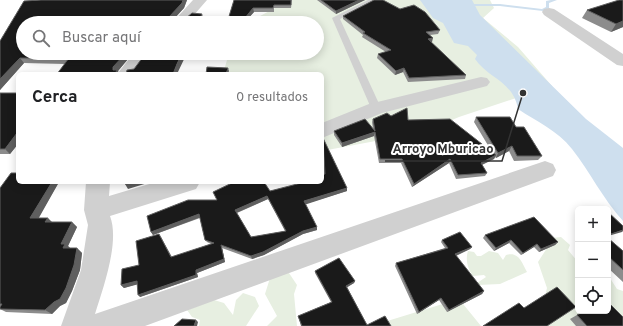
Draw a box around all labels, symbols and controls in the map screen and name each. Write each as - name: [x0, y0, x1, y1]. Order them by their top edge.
- search box: [16, 16, 324, 60]
- icon: search: [30, 27, 52, 49]
- text: Buscar aquí: [62, 29, 141, 48]
- text: Cerca: [32, 87, 78, 109]
- text: 0 resultados: [236, 90, 308, 106]
- callout: Arroyo Mburicao: [385, 136, 502, 161]
- text: Arroyo Mburicao: [392, 142, 494, 158]
- map controls: [575, 206, 611, 314]
- button: +: [575, 206, 611, 242]
- button: −: [575, 242, 611, 278]
- button: locate: [575, 278, 611, 314]

